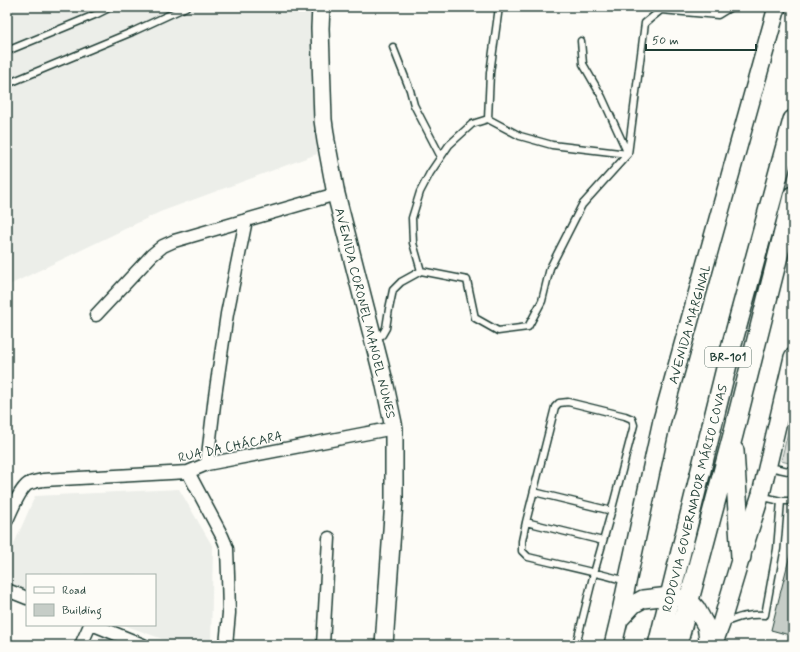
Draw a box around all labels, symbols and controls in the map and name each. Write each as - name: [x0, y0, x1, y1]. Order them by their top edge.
- scale bar: [646, 26, 756, 52]
- text: 50 m: [652, 33, 679, 49]
- street label: AVENIDA CORONEL MANOEL NUNES: [330, 206, 399, 421]
- street label: AVENIDA MARGINAL: [665, 263, 716, 386]
- road number: BR-101: [705, 347, 751, 367]
- street label: RODOVIA GOVERNADOR MÁRIO COVAS: [658, 382, 732, 614]
- street label: RUA DA CHÁCARA: [176, 427, 284, 467]
- legend: [26, 574, 156, 626]
- text: Road: [62, 583, 86, 599]
- text: Building: [62, 603, 102, 620]

